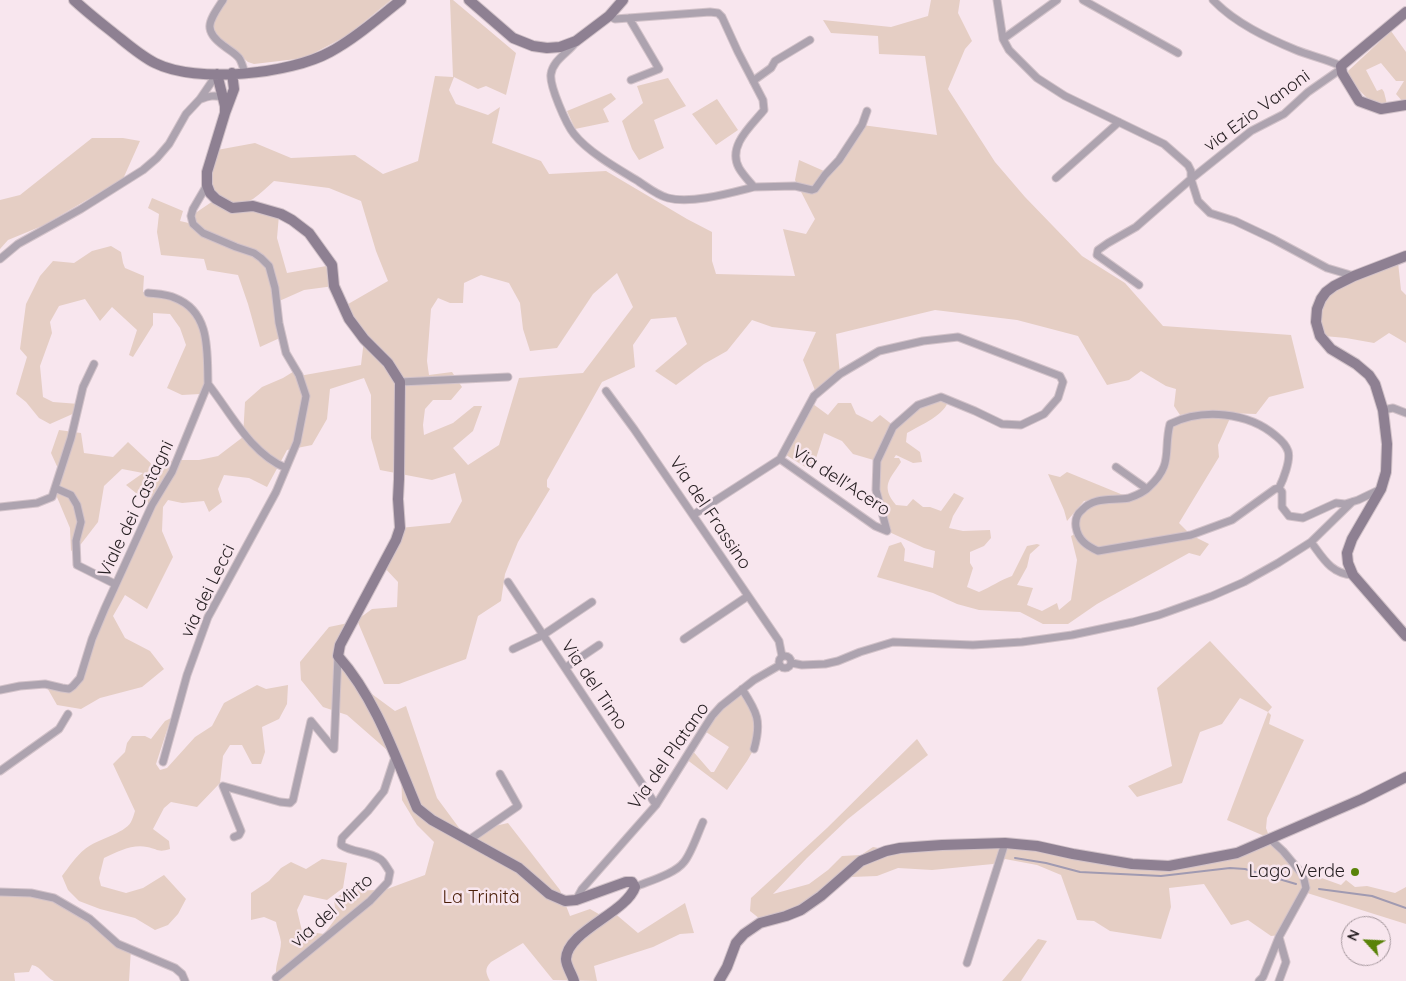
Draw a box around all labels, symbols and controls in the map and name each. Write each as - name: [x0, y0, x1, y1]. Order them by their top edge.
- street label: via Ezio Vanoni: [1200, 65, 1314, 157]
- street label: Viale dei Castagni: [94, 437, 178, 581]
- street label: Via dell'Acero: [788, 441, 894, 521]
- street label: Via del Frassino: [664, 452, 756, 574]
- street label: via dei Lecci: [176, 541, 240, 641]
- street label: Via del Timo: [556, 636, 632, 734]
- street label: Via del Platano: [624, 698, 714, 814]
- place label: Lago Verde: [1249, 861, 1345, 883]
- marker: Lago Verde: [1349, 866, 1361, 878]
- street label: via del Mirto: [286, 869, 378, 953]
- park label: La Trinità: [442, 887, 520, 909]
- north arrow: [1341, 916, 1391, 966]
- text: N: [1343, 927, 1364, 944]

